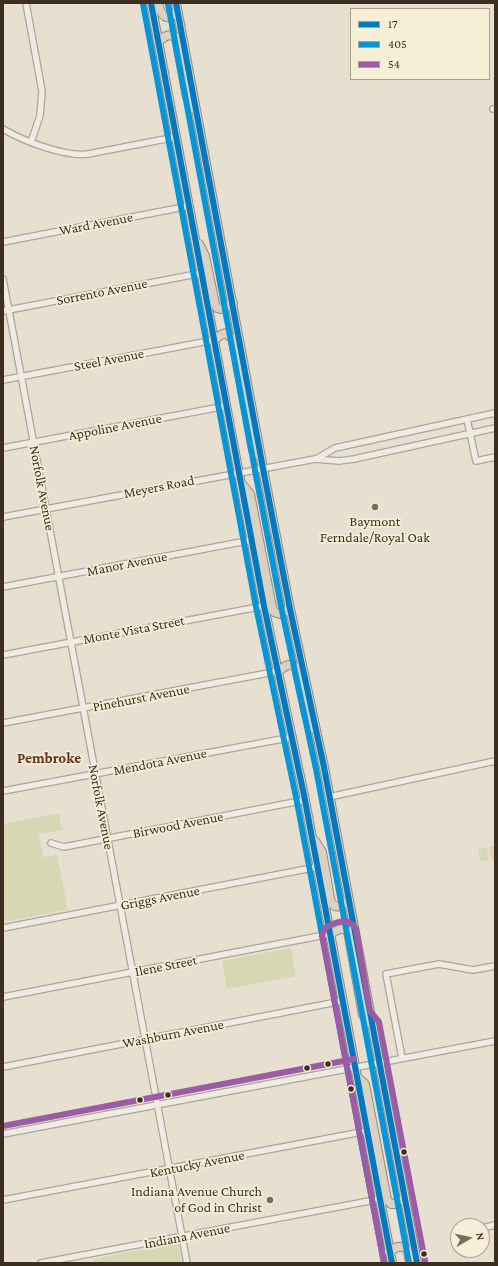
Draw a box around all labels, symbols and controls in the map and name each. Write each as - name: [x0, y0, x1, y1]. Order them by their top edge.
- legend: [350, 8, 490, 80]
- text: 17: [388, 17, 398, 31]
- text: 405: [388, 37, 407, 51]
- text: 54: [388, 57, 400, 71]
- street label: Ward Avenue: [58, 209, 134, 239]
- street label: Sorrento Avenue: [55, 275, 149, 309]
- street label: Steel Avenue: [73, 345, 145, 375]
- street label: Appoline Avenue: [67, 410, 163, 444]
- street label: Norfolk Avenue: [26, 444, 58, 532]
- street label: Meyers Road: [122, 472, 196, 502]
- marker: Baymont Ferndale/Royal Oak: [370, 502, 380, 512]
- place label: Baymont Ferndale/Royal Oak: [320, 514, 430, 546]
- street label: Manor Avenue: [85, 548, 169, 580]
- street label: Monte Vista Street: [82, 612, 186, 648]
- street label: Pinehurst Avenue: [91, 680, 191, 716]
- street label: Mendota Avenue: [112, 745, 208, 779]
- district label: Pembroke: [17, 749, 81, 767]
- street label: Norfolk Avenue: [85, 763, 117, 851]
- street label: Birwood Avenue: [131, 808, 225, 842]
- street label: Griggs Avenue: [119, 882, 201, 914]
- street label: Ilene Street: [133, 952, 199, 980]
- street label: Washburn Avenue: [121, 1016, 225, 1052]
- unlabelled marker: [323, 1059, 333, 1069]
- unlabelled marker: [302, 1063, 312, 1073]
- unlabelled marker: [346, 1084, 356, 1094]
- unlabelled marker: [163, 1090, 173, 1100]
- unlabelled marker: [135, 1095, 145, 1105]
- street label: Kentucky Avenue: [148, 1147, 246, 1181]
- unlabelled marker: [399, 1147, 409, 1157]
- place label: Indiana Avenue Church of God in Christ: [131, 1184, 262, 1216]
- marker: Indiana Avenue Church of God in Christ: [265, 1195, 275, 1205]
- north arrow: [450, 1218, 490, 1258]
- street label: Indiana Avenue: [143, 1219, 231, 1253]
- text: N: [474, 1232, 487, 1241]
- unlabelled marker: [419, 1249, 429, 1259]

